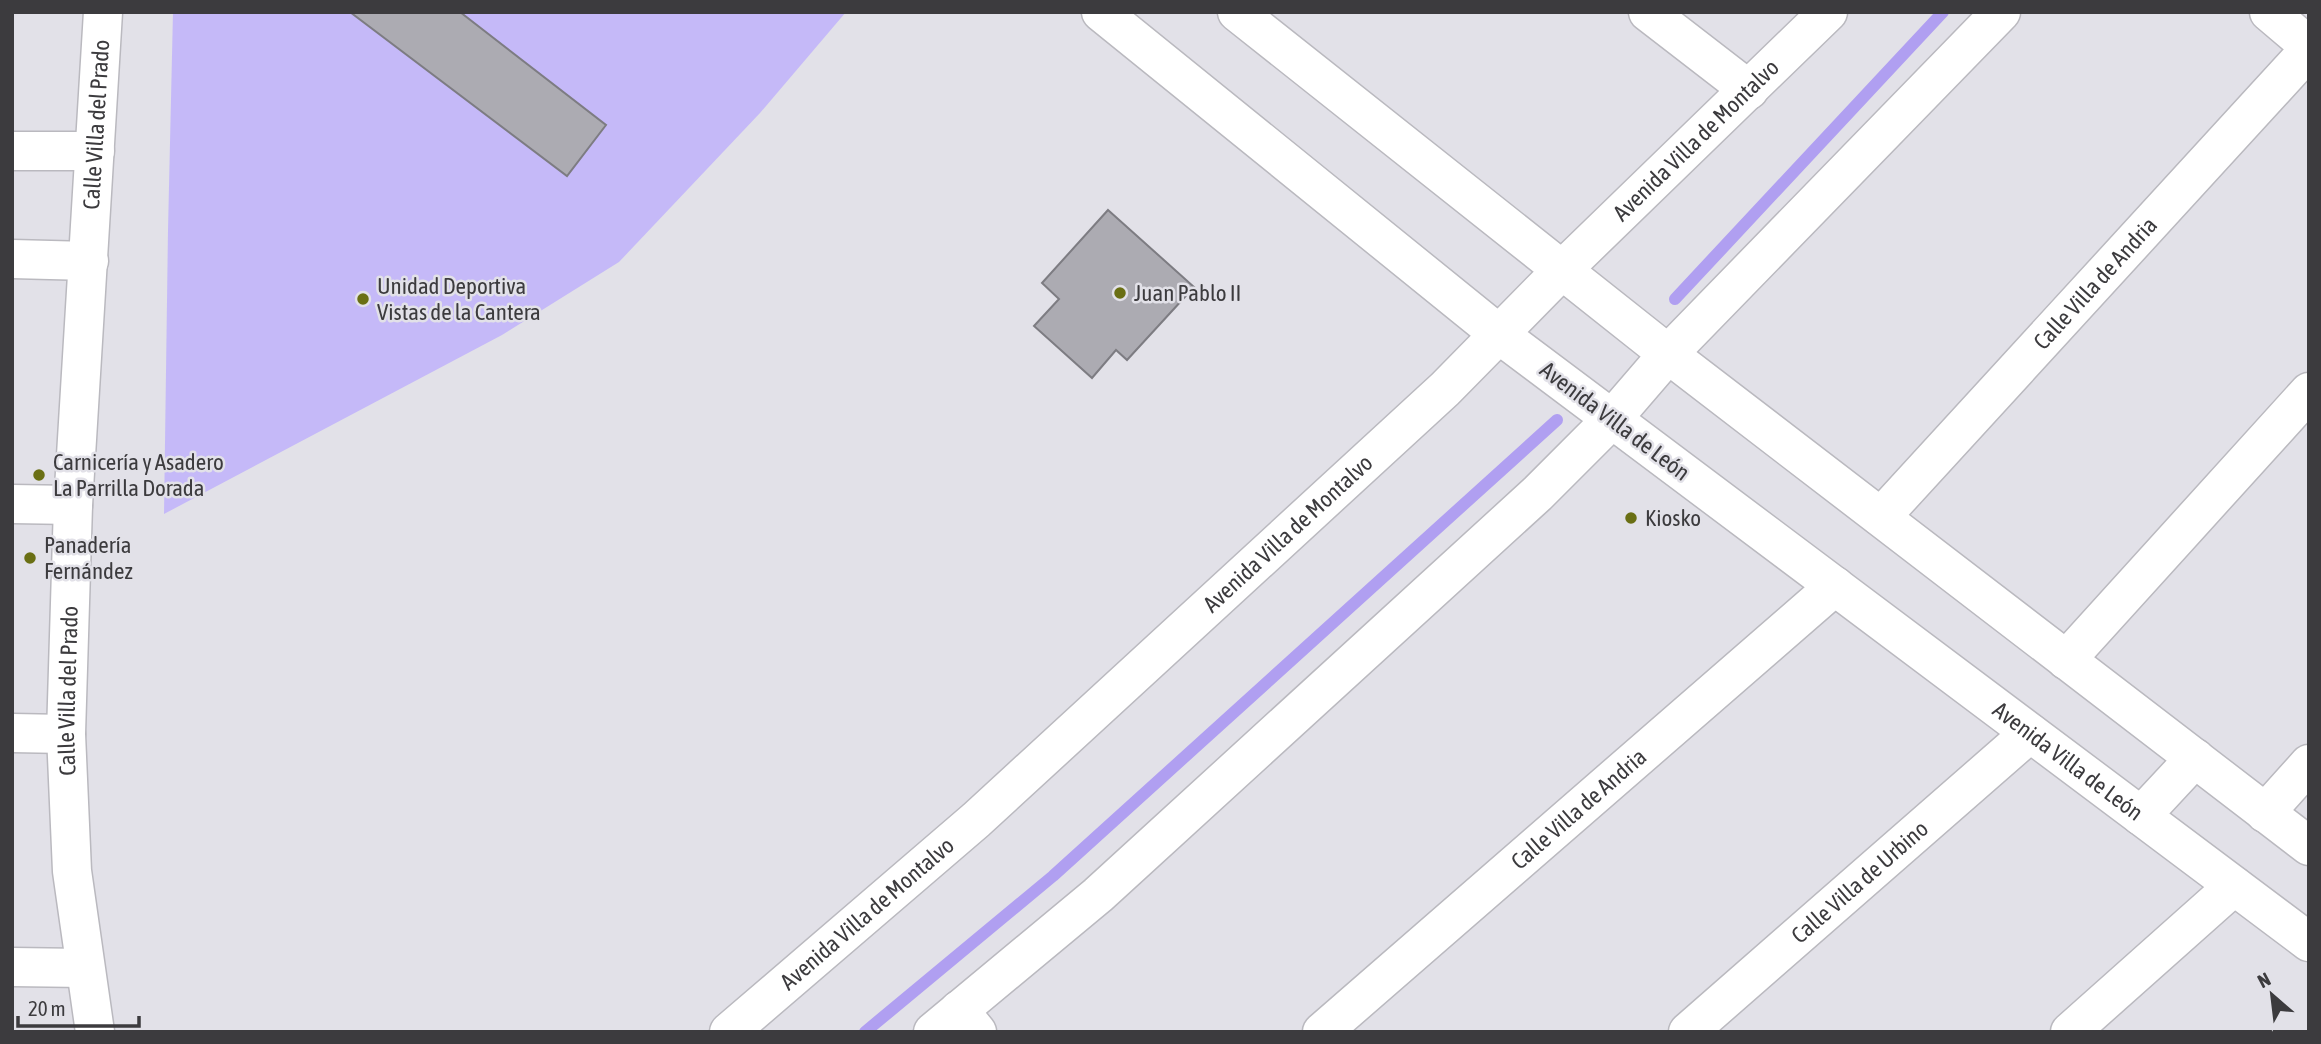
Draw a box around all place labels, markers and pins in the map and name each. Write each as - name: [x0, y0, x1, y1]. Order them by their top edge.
- place label: Unidad Deportiva Vistas de la Cantera: [377, 273, 541, 325]
- place label: Juan Pablo II: [1134, 280, 1241, 306]
- marker: Juan Pablo II: [1112, 285, 1128, 301]
- marker: Unidad Deportiva Vistas de la Cantera: [355, 291, 371, 307]
- place label: Carnicería y Asadero La Parrilla Dorada: [53, 449, 224, 501]
- marker: Carnicería y Asadero La Parrilla Dorada: [31, 467, 47, 483]
- place label: Kiosko: [1645, 505, 1701, 531]
- marker: Kiosko: [1623, 510, 1639, 526]
- place label: Panadería Fernández: [44, 532, 133, 584]
- marker: Panadería Fernández: [22, 550, 38, 566]

